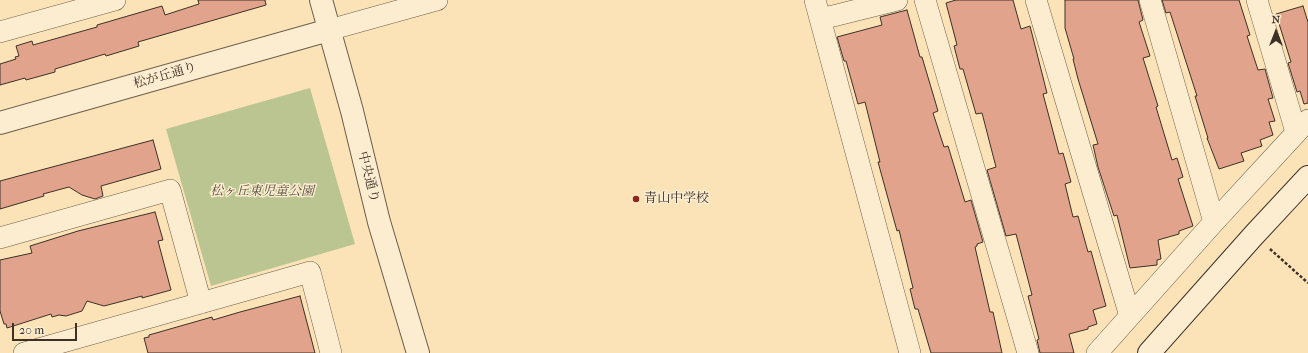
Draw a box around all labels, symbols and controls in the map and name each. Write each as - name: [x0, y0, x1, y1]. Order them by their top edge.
- north arrow: [1256, 12, 1296, 52]
- text: N: [1272, 13, 1280, 26]
- street label: 松が丘通り: [132, 60, 198, 92]
- street label: 中央通り: [354, 150, 382, 204]
- park label: 松ヶ丘東児童公園: [210, 184, 314, 200]
- place label: 青山中学校: [644, 191, 709, 207]
- marker: 青山中学校: [631, 194, 641, 204]
- scale bar: [14, 315, 79, 341]
- text: 20 m: [19, 323, 44, 337]

